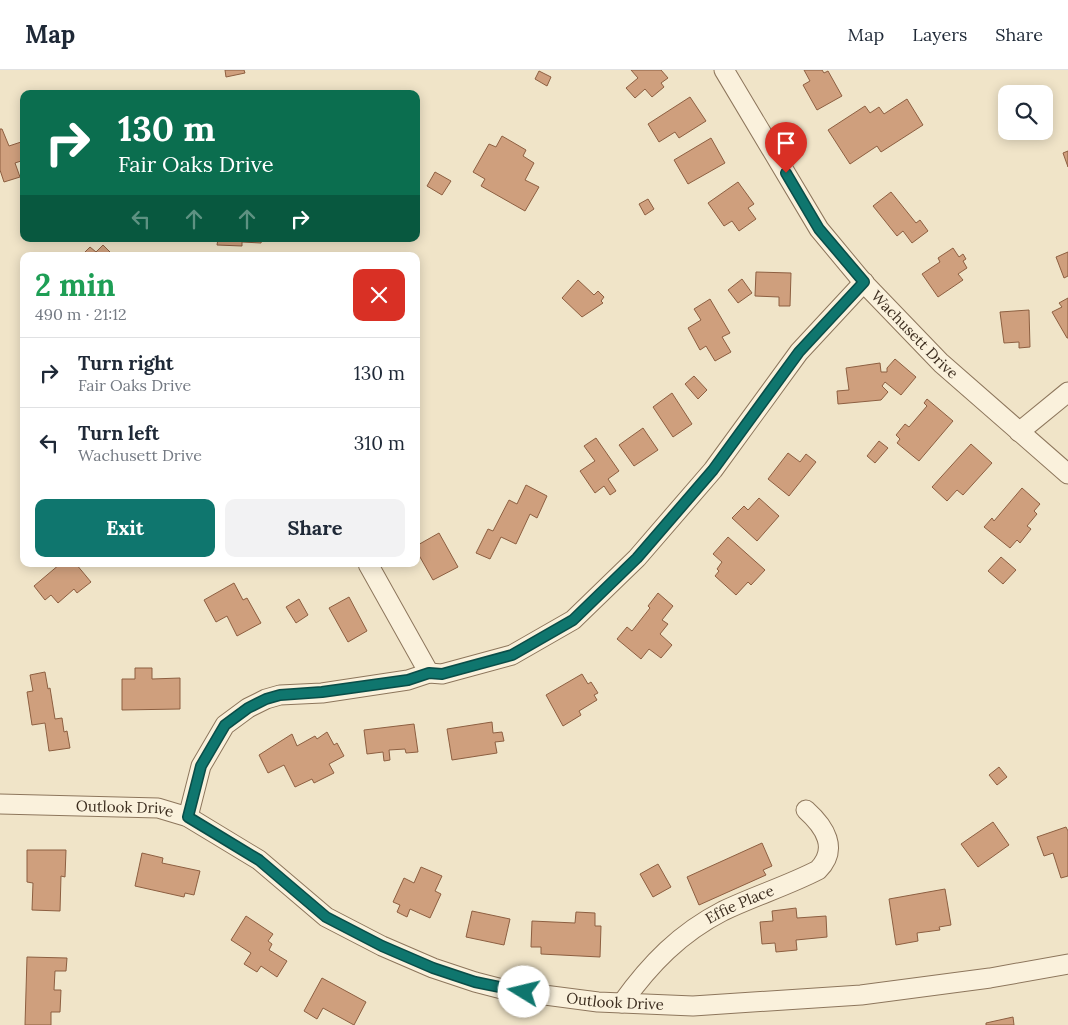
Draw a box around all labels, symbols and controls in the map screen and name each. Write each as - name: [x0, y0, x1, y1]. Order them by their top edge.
- text: Map: [25, 19, 75, 50]
- text: Map: [848, 23, 884, 46]
- text: Layers: [912, 23, 967, 46]
- text: Share: [995, 23, 1043, 46]
- map controls: [998, 85, 1053, 140]
- button: search: [998, 85, 1053, 140]
- text: 130 m: [118, 106, 215, 151]
- icon: right: [35, 110, 100, 175]
- pin: [765, 122, 807, 173]
- icon: arrive: [772, 129, 800, 157]
- text: Fair Oaks Drive: [118, 150, 274, 178]
- icon: left: [127, 205, 155, 233]
- icon: ahead: [180, 205, 208, 233]
- icon: ahead: [233, 205, 261, 233]
- icon: right: [286, 205, 314, 233]
- text: 2 min: [35, 266, 115, 304]
- button: close: [353, 269, 405, 321]
- street label: Wachusett Drive: [867, 286, 962, 383]
- text: 490 m · 21:12: [35, 304, 127, 324]
- text: Turn right: [78, 351, 174, 375]
- icon: right: [35, 359, 63, 387]
- text: 130 m: [354, 361, 405, 385]
- text: Fair Oaks Drive: [78, 375, 191, 395]
- text: Turn left: [78, 421, 159, 445]
- icon: left: [35, 429, 63, 457]
- text: 310 m: [354, 431, 405, 455]
- text: Wachusett Drive: [78, 445, 202, 465]
- button: Exit: [35, 499, 215, 557]
- button: Share: [225, 499, 405, 557]
- street label: Outlook Drive: [76, 796, 176, 821]
- street label: Effie Place: [702, 881, 777, 928]
- position arrow: [497, 965, 549, 1017]
- street label: Outlook Drive: [565, 988, 664, 1014]

